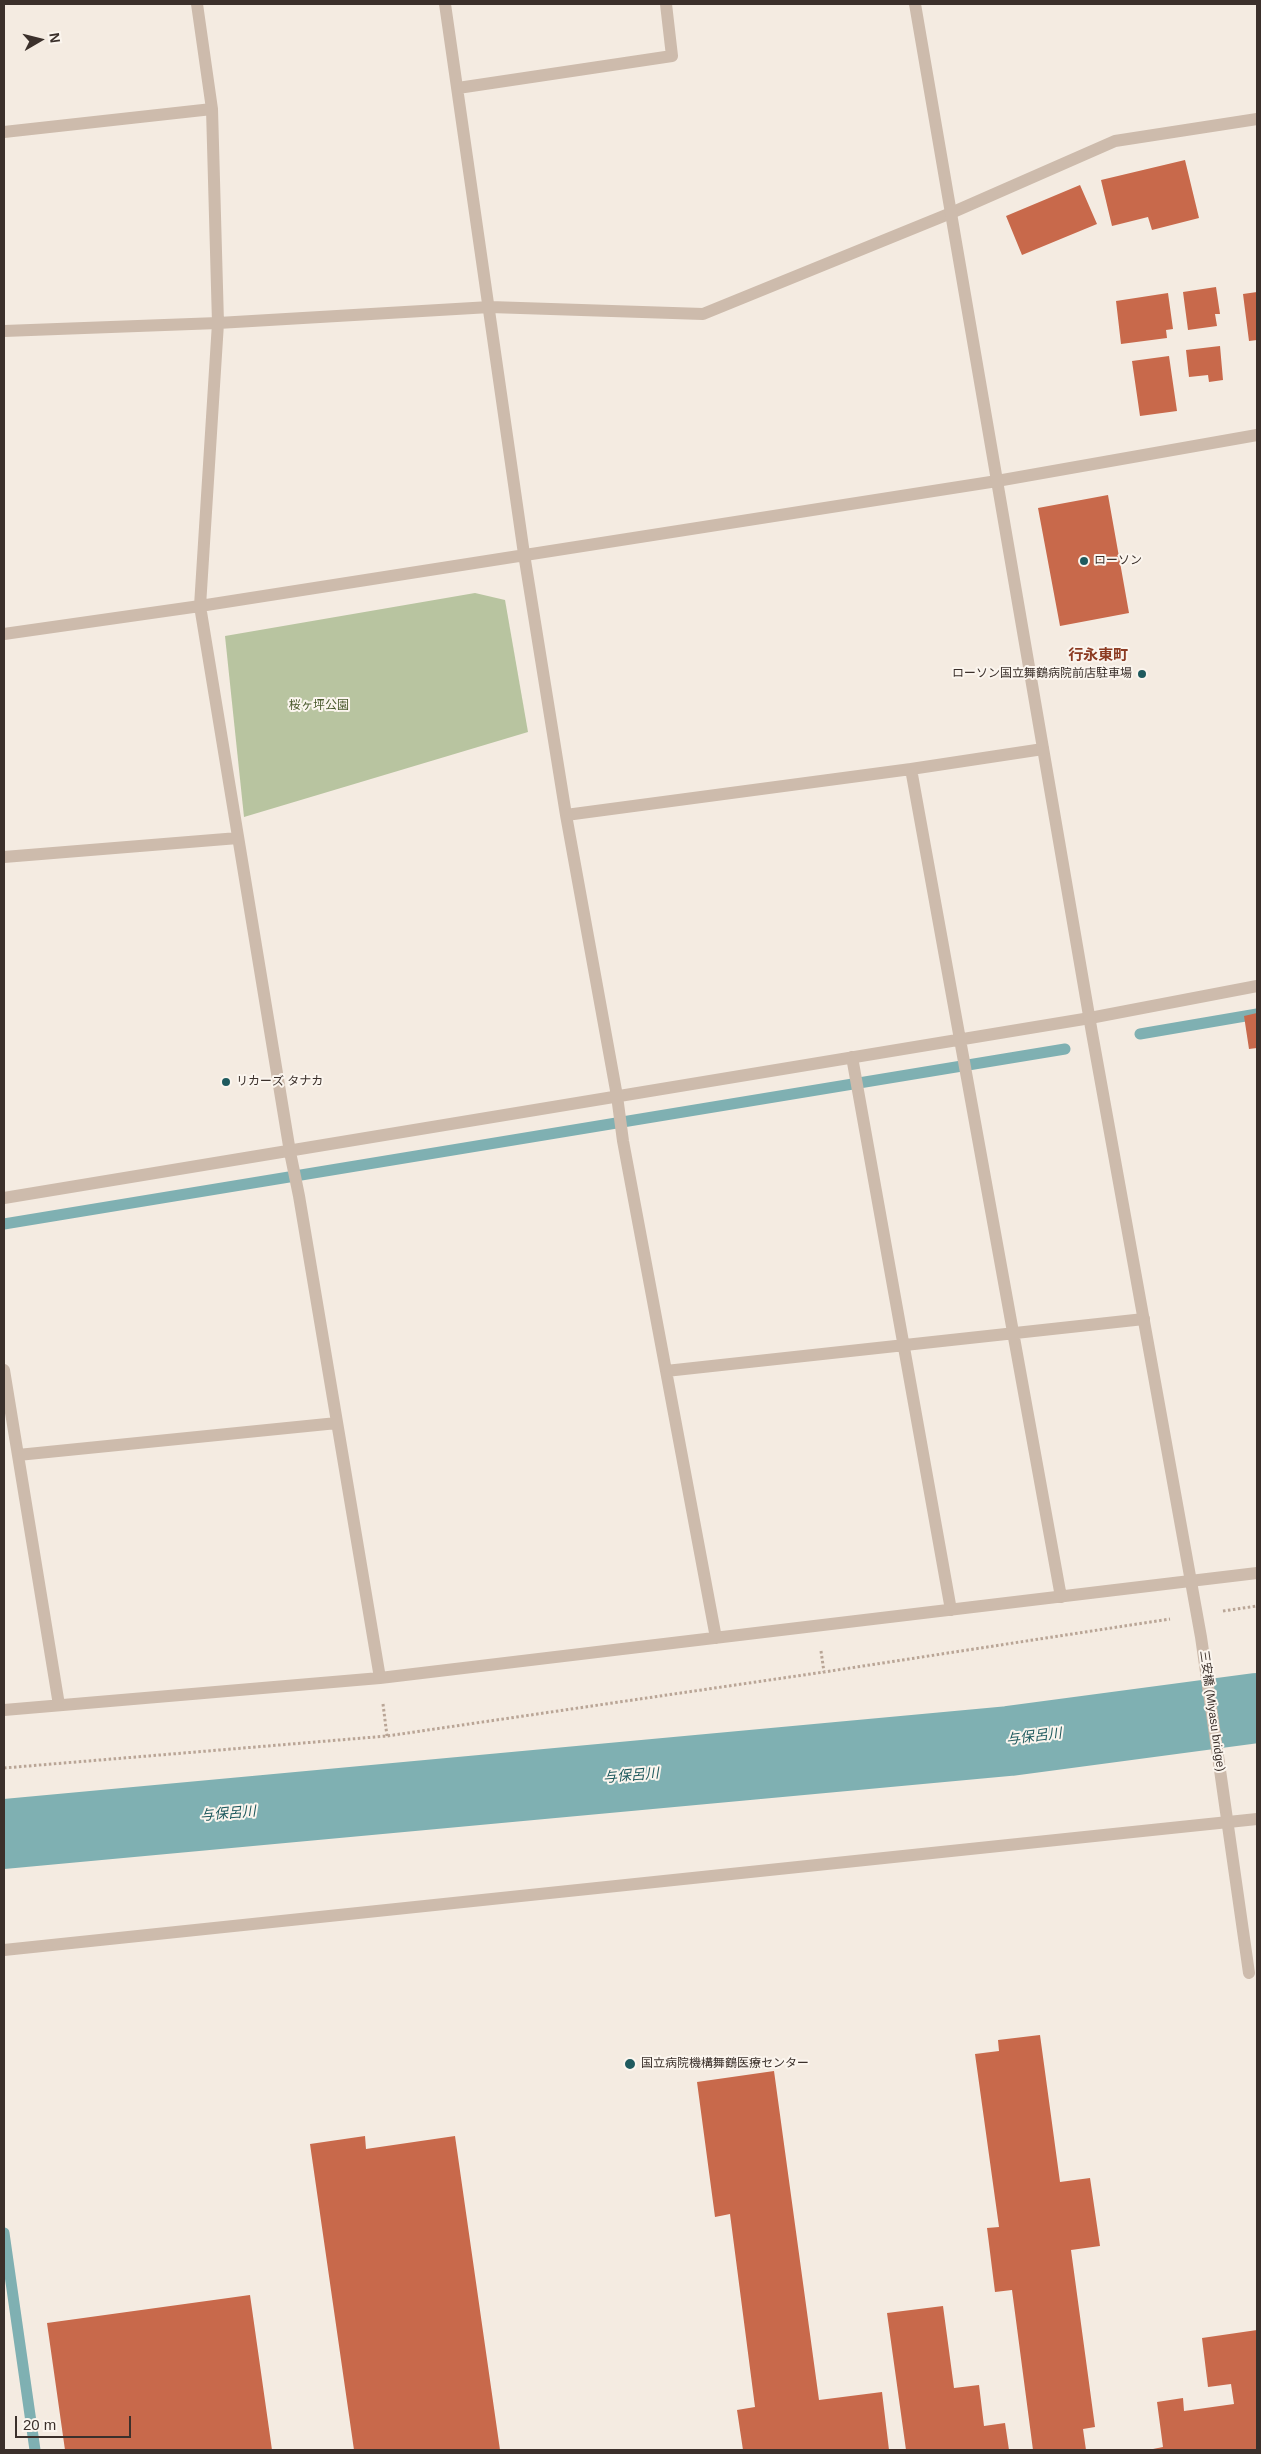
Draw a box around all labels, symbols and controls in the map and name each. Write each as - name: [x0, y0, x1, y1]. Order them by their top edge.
- north arrow: [15, 15, 65, 65]
- text: N: [46, 32, 63, 44]
- place label: ローソン: [1094, 554, 1142, 568]
- marker: ローソン: [1078, 555, 1090, 567]
- district label: 行永東町: [1068, 647, 1128, 665]
- place label: ローソン国立舞鶴病院前店駐車場: [952, 667, 1132, 681]
- marker: ローソン国立舞鶴病院前店駐車場: [1136, 668, 1148, 680]
- park label: 桜ヶ坪公園: [289, 699, 349, 713]
- place label: リカーズ タナカ: [236, 1075, 323, 1089]
- marker: リカーズ タナカ: [220, 1076, 232, 1088]
- street label: 三安橋 (Miyasu bridge): [1196, 1650, 1228, 1772]
- water label: 与保呂川: [1005, 1725, 1063, 1749]
- water label: 与保呂川: [602, 1765, 660, 1787]
- water label: 与保呂川: [199, 1803, 257, 1825]
- marker: 国立病院機構舞鶴医療センター: [623, 2057, 637, 2071]
- place label: 国立病院機構舞鶴医療センター: [641, 2057, 809, 2071]
- scale bar: [18, 2406, 134, 2438]
- text: 20 m: [23, 2416, 56, 2433]

